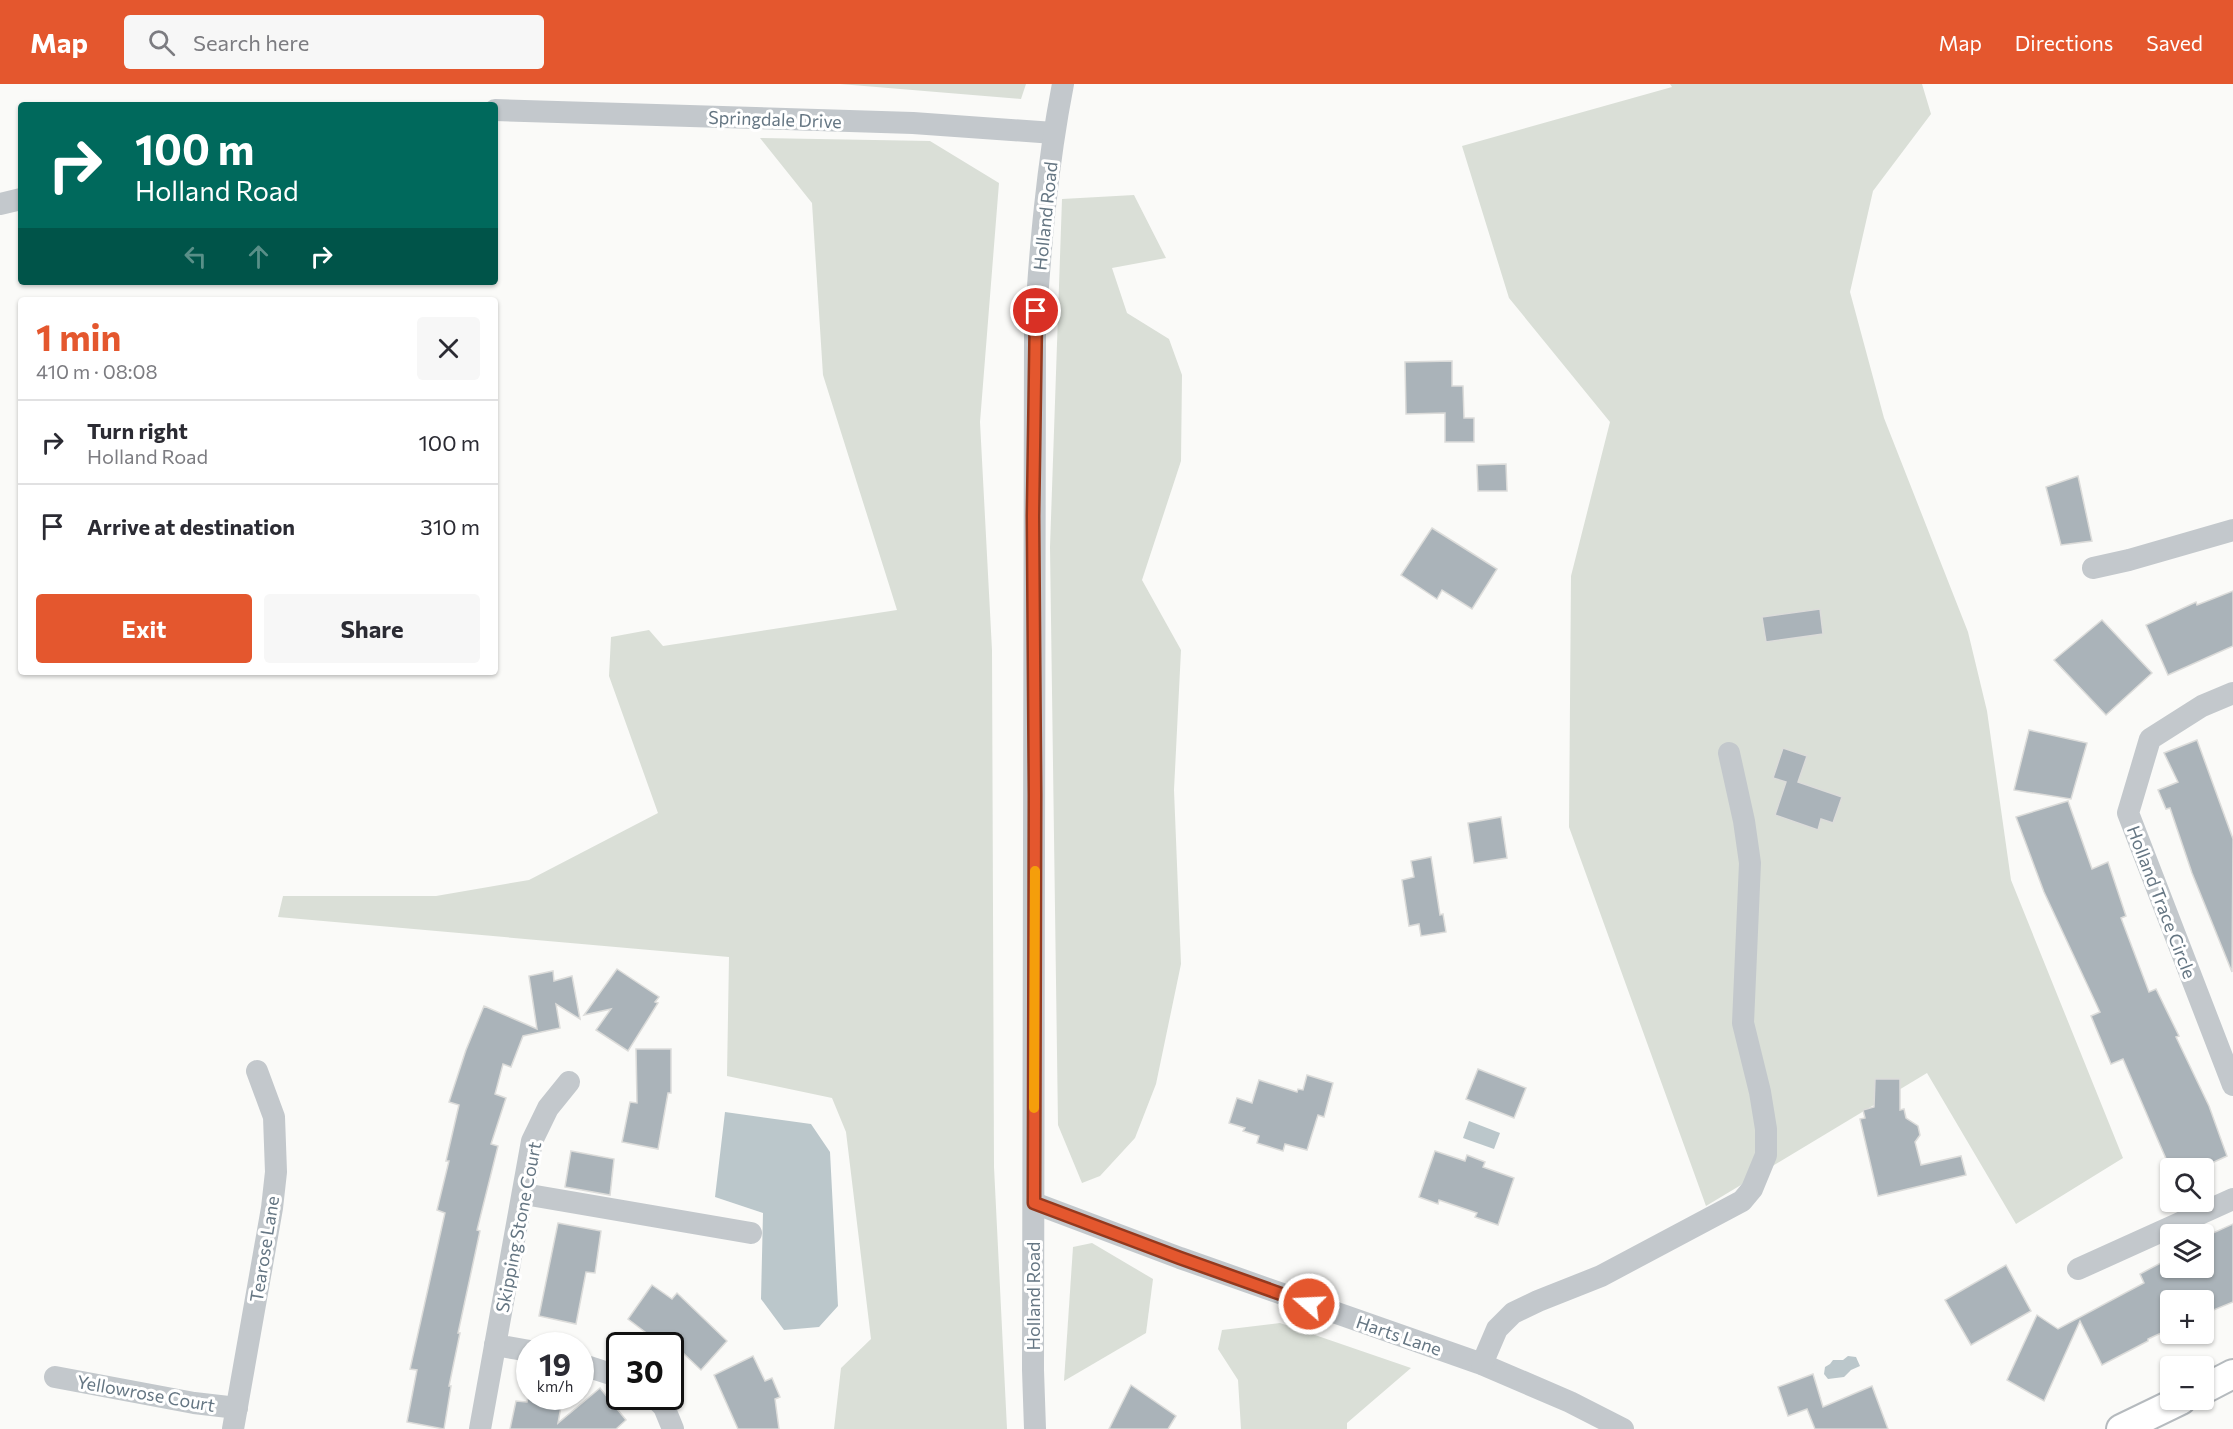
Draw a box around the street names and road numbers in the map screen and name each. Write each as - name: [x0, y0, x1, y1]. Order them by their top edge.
- street label: Springdale Drive: [708, 106, 842, 132]
- street label: Holland Road: [1028, 161, 1062, 271]
- street label: Holland Trace Circle: [2123, 822, 2201, 982]
- street label: Skipping Stone Court: [491, 1140, 545, 1314]
- street label: Tearose Lane: [245, 1194, 283, 1304]
- street label: Holland Road: [1022, 1242, 1044, 1351]
- street label: Harts Lane: [1354, 1310, 1444, 1360]
- street label: Yellowrose Court: [75, 1370, 217, 1416]

